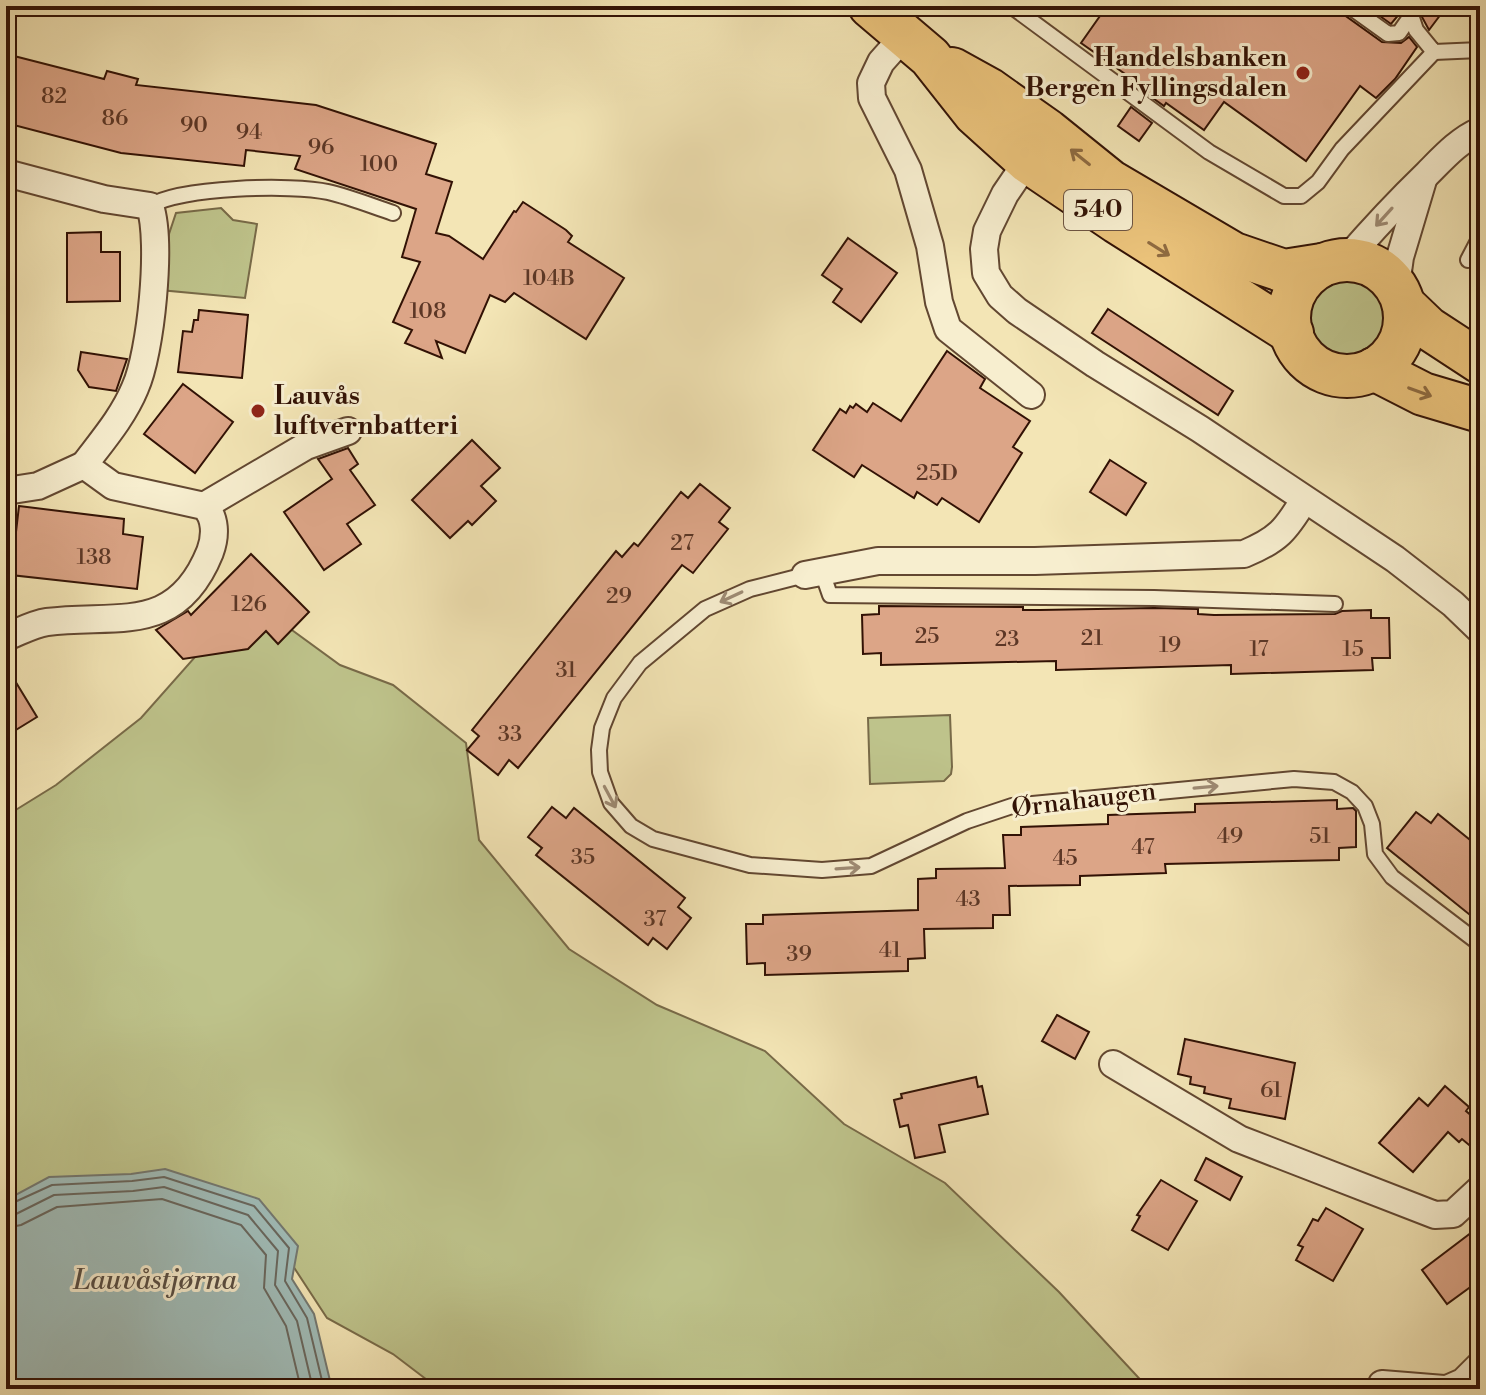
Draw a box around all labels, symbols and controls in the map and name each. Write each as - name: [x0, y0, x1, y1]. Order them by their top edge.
- place label: Handelsbanken Bergen Fyllingsdalen: [1025, 42, 1287, 104]
- marker: Handelsbanken Bergen Fyllingsdalen: [1294, 64, 1312, 82]
- house number: 82: [41, 83, 67, 110]
- house number: 86: [102, 105, 128, 132]
- house number: 90: [180, 112, 208, 139]
- house number: 94: [236, 119, 262, 146]
- house number: 96: [308, 134, 334, 161]
- one-way arrow: [1070, 148, 1091, 166]
- house number: 100: [360, 151, 398, 178]
- road number: 540: [1064, 190, 1132, 230]
- one-way arrow: [1375, 206, 1393, 226]
- one-way arrow: [1147, 241, 1170, 257]
- house number: 104B: [523, 265, 575, 292]
- house number: 108: [410, 298, 446, 325]
- place label: Lauvås luftvernbatteri: [274, 380, 458, 442]
- one-way arrow: [1407, 386, 1431, 400]
- marker: Lauvås luftvernbatteri: [249, 402, 267, 420]
- house number: 25D: [916, 460, 958, 487]
- house number: 27: [670, 530, 694, 557]
- house number: 138: [76, 544, 112, 571]
- house number: 29: [606, 583, 632, 610]
- house number: 126: [231, 591, 267, 618]
- one-way arrow: [719, 591, 744, 606]
- house number: 25: [915, 623, 939, 650]
- house number: 21: [1081, 625, 1104, 652]
- house number: 23: [995, 626, 1019, 653]
- house number: 19: [1159, 632, 1181, 659]
- house number: 17: [1249, 636, 1269, 663]
- house number: 15: [1342, 636, 1364, 663]
- house number: 31: [555, 657, 577, 684]
- house number: 33: [498, 721, 522, 748]
- street label: Ørnahaugen: [1010, 775, 1158, 825]
- one-way arrow: [1192, 779, 1219, 794]
- one-way arrow: [602, 785, 618, 808]
- house number: 49: [1217, 823, 1243, 850]
- house number: 51: [1309, 823, 1331, 850]
- house number: 47: [1131, 834, 1155, 861]
- house number: 35: [571, 844, 595, 871]
- house number: 45: [1052, 845, 1078, 872]
- one-way arrow: [834, 860, 860, 875]
- house number: 43: [955, 886, 981, 913]
- house number: 37: [644, 906, 666, 933]
- house number: 41: [879, 937, 902, 964]
- house number: 39: [786, 941, 812, 968]
- house number: 61: [1260, 1077, 1283, 1104]
- water label: Lauvåstjørna: [72, 1263, 237, 1298]

